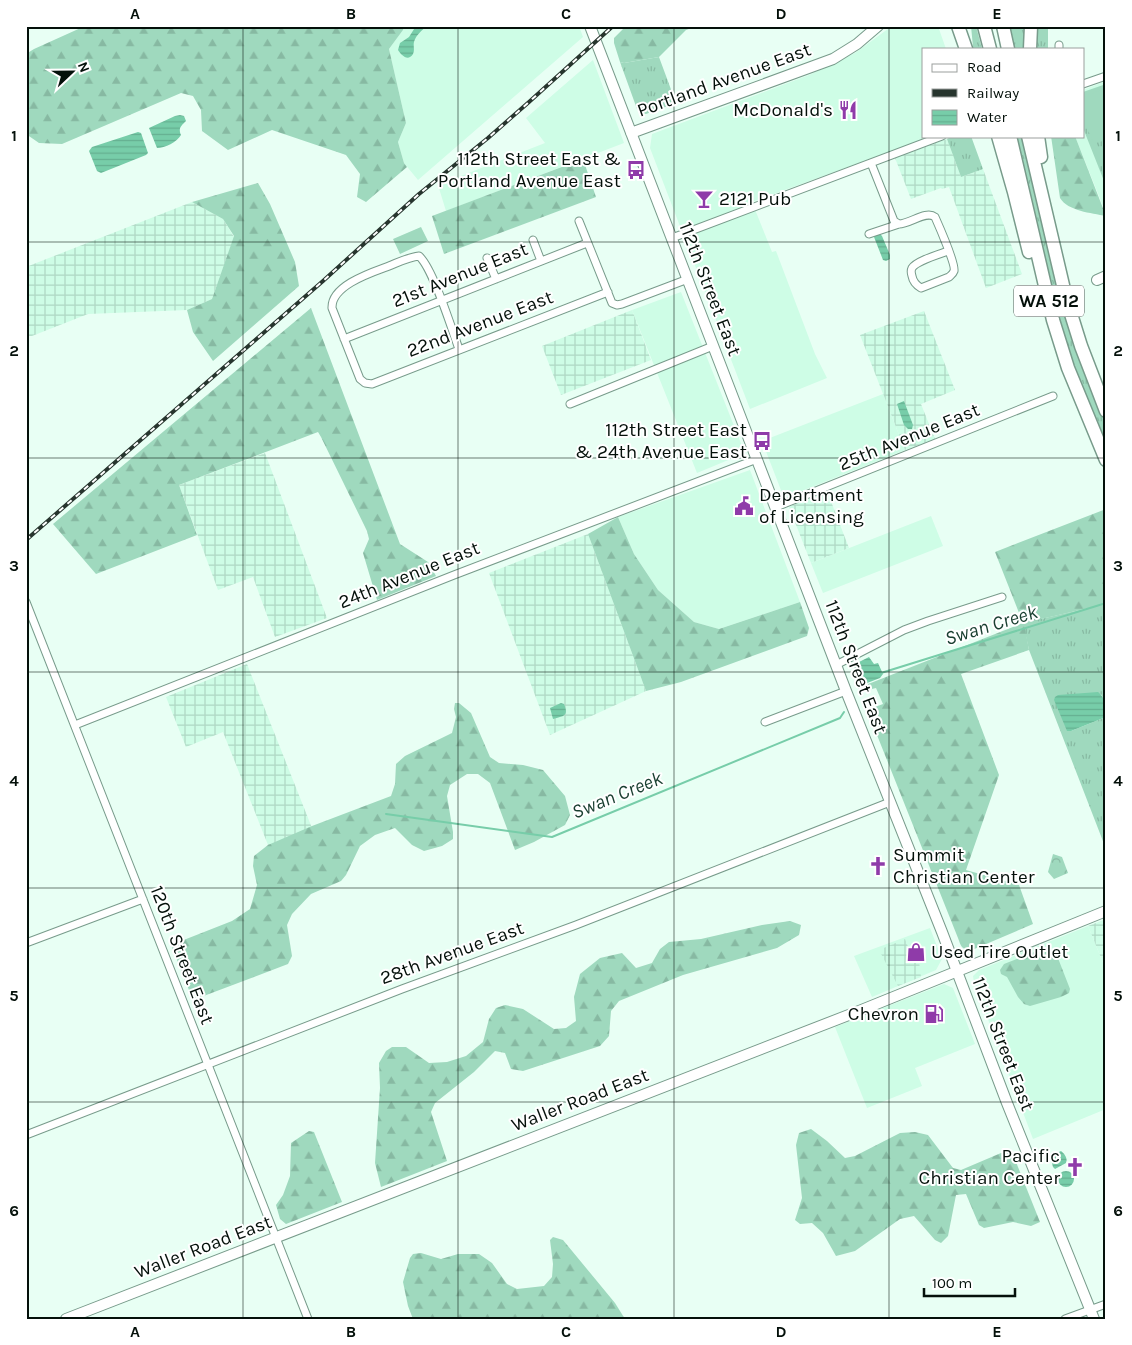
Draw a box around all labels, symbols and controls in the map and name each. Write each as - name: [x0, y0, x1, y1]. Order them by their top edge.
- text: A: [130, 4, 140, 23]
- text: B: [346, 4, 356, 23]
- text: C: [561, 4, 571, 23]
- text: D: [776, 4, 787, 23]
- text: E: [992, 4, 1002, 23]
- street label: Portland Avenue East: [634, 38, 814, 122]
- north arrow: [48, 48, 98, 98]
- legend: [922, 48, 1084, 138]
- text: Road: [967, 58, 1002, 76]
- text: N: [74, 59, 93, 75]
- text: Railway: [967, 84, 1019, 102]
- place label: McDonald's: [733, 99, 833, 121]
- restaurant icon: McDonald's: [837, 99, 859, 121]
- text: Water: [967, 108, 1008, 126]
- text: 1: [11, 126, 17, 145]
- text: 1: [1115, 126, 1121, 145]
- place label: 112th Street East & Portland Avenue East: [438, 148, 621, 192]
- bus stop icon: 112th Street East & Portland Avenue East: [625, 159, 647, 181]
- bar icon: 2121 Pub: [693, 188, 715, 210]
- place label: 2121 Pub: [719, 188, 791, 210]
- street label: 112th Street East: [674, 219, 746, 359]
- street label: 21st Avenue East: [389, 238, 531, 312]
- street label: 22nd Avenue East: [404, 286, 556, 362]
- road number: WA 512: [1014, 286, 1084, 316]
- text: 2: [9, 341, 19, 360]
- text: 2: [1113, 341, 1123, 360]
- street label: 25th Avenue East: [835, 399, 983, 475]
- place label: 112th Street East & 24th Avenue East: [575, 419, 747, 463]
- bus stop icon: 112th Street East & 24th Avenue East: [751, 430, 773, 452]
- place label: Department of Licensing: [759, 484, 864, 528]
- public building icon: Department of Licensing: [733, 495, 755, 517]
- street label: 24th Avenue East: [335, 537, 483, 613]
- text: 3: [9, 556, 19, 575]
- text: 3: [1113, 556, 1123, 575]
- street label: 112th Street East: [820, 597, 892, 737]
- water label: Swan Creek: [942, 600, 1041, 650]
- water label: Swan Creek: [568, 766, 666, 824]
- text: 4: [9, 771, 19, 790]
- text: 4: [1113, 771, 1123, 790]
- place label: Summit Christian Center: [893, 844, 1035, 888]
- church icon: Summit Christian Center: [867, 855, 889, 877]
- street label: 120th Street East: [145, 883, 219, 1027]
- street label: 28th Avenue East: [377, 917, 527, 989]
- shop icon: Used Tire Outlet: [905, 941, 927, 963]
- place label: Used Tire Outlet: [931, 941, 1068, 963]
- street label: 112th Street East: [967, 974, 1039, 1114]
- text: 5: [9, 986, 19, 1005]
- text: 5: [1113, 986, 1123, 1005]
- place label: Chevron: [848, 1003, 919, 1025]
- fuel station icon: Chevron: [923, 1003, 945, 1025]
- street label: Waller Road East: [508, 1064, 652, 1136]
- place label: Pacific Christian Center: [918, 1145, 1060, 1189]
- church icon: Pacific Christian Center: [1064, 1156, 1086, 1178]
- text: 6: [9, 1201, 19, 1220]
- text: 6: [1113, 1201, 1123, 1220]
- street label: Waller Road East: [131, 1211, 275, 1283]
- scale bar: [924, 1265, 1016, 1297]
- text: 100 m: [932, 1274, 972, 1292]
- text: A: [130, 1322, 140, 1341]
- text: B: [346, 1322, 356, 1341]
- text: C: [561, 1322, 571, 1341]
- text: D: [776, 1322, 787, 1341]
- text: E: [992, 1322, 1002, 1341]

